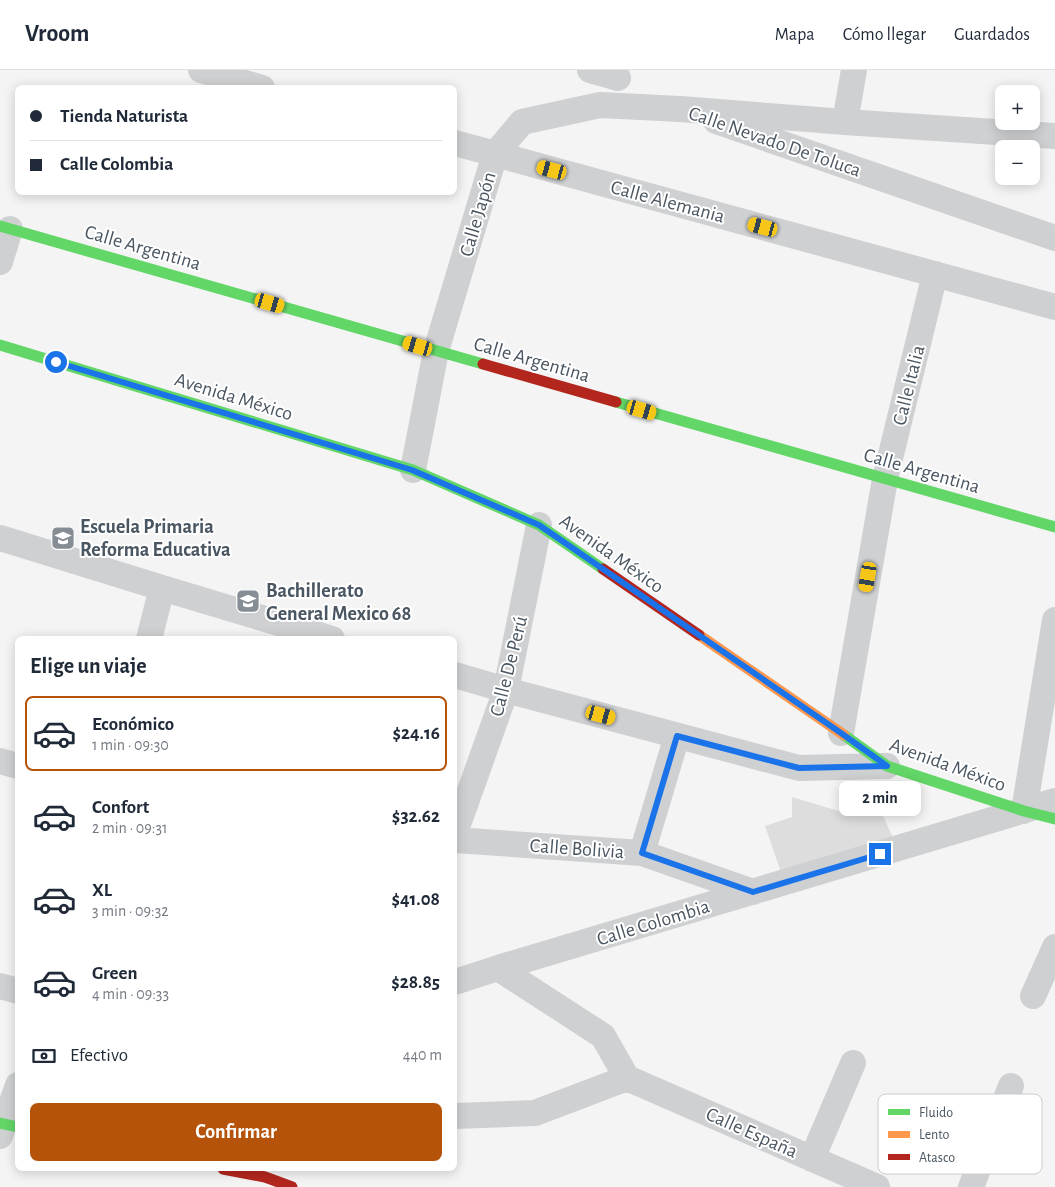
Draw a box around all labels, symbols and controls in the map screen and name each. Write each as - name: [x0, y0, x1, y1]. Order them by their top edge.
- text: Vroom: [25, 22, 89, 46]
- text: Mapa: [775, 26, 815, 44]
- text: Cómo llegar: [843, 26, 926, 44]
- text: Guardados: [954, 26, 1030, 44]
- map controls: [995, 85, 1040, 185]
- button: +: [995, 85, 1040, 130]
- street label: Calle Nevado De Toluca: [686, 103, 863, 181]
- text: Tienda Naturista: [60, 107, 188, 126]
- button: −: [995, 140, 1040, 185]
- text: Calle Colombia: [60, 155, 173, 174]
- car: [535, 159, 568, 181]
- street label: Calle Japón: [456, 170, 500, 259]
- street label: Calle Alemania: [609, 177, 727, 227]
- car: [746, 216, 779, 238]
- street label: Calle Argentina: [82, 222, 203, 274]
- car: [253, 292, 286, 314]
- street label: Calle Argentina: [471, 334, 592, 386]
- car: [401, 335, 434, 357]
- street label: Calle Italia: [889, 343, 929, 427]
- route start: [45, 351, 67, 373]
- street label: Avenida México: [172, 370, 295, 424]
- car: [625, 399, 658, 421]
- street label: Calle Argentina: [861, 445, 982, 497]
- street label: Avenida México: [556, 511, 667, 597]
- place label: Escuela Primaria Reforma Educativa: [80, 517, 231, 560]
- school or university icon: Escuela Primaria Reforma Educativa: [50, 525, 76, 551]
- car: [858, 561, 877, 593]
- place label: Bachillerato General Mexico 68: [266, 581, 411, 624]
- school or university icon: Bachillerato General Mexico 68: [235, 588, 261, 614]
- street label: Calle De Perú: [487, 614, 531, 719]
- text: Elige un viaje: [30, 655, 147, 677]
- car: [584, 704, 617, 726]
- icon: car: [32, 711, 77, 756]
- text: Económico: [92, 715, 174, 734]
- text: $24.16: [393, 724, 440, 743]
- street label: Avenida México: [887, 735, 1009, 795]
- text: 1 min · 09:30: [92, 737, 169, 753]
- callout: 2 min: [839, 782, 921, 816]
- text: 2 min: [862, 790, 898, 806]
- icon: car: [32, 794, 77, 839]
- text: Confort: [92, 798, 149, 817]
- text: $32.62: [392, 807, 440, 826]
- text: 2 min · 09:31: [92, 820, 168, 836]
- street label: Calle Bolivia: [529, 836, 625, 862]
- route end: [869, 843, 891, 865]
- icon: car: [32, 877, 77, 922]
- text: XL: [92, 881, 112, 900]
- text: $41.08: [391, 890, 440, 909]
- street label: Calle Colombia: [595, 896, 712, 950]
- text: 3 min · 09:32: [92, 903, 169, 919]
- icon: car: [32, 960, 77, 1005]
- text: Green: [92, 964, 138, 983]
- text: $28.85: [391, 973, 440, 992]
- text: 4 min · 09:33: [92, 986, 169, 1002]
- icon: cash: [30, 1042, 58, 1070]
- text: Efectivo: [70, 1046, 128, 1065]
- text: 440 m: [403, 1047, 442, 1063]
- legend: [878, 1094, 1042, 1174]
- button: Confirmar: [30, 1103, 442, 1161]
- street label: Calle España: [703, 1104, 800, 1162]
- text: Fluido: [919, 1106, 953, 1120]
- text: Lento: [919, 1128, 950, 1142]
- text: Atasco: [919, 1151, 955, 1165]

